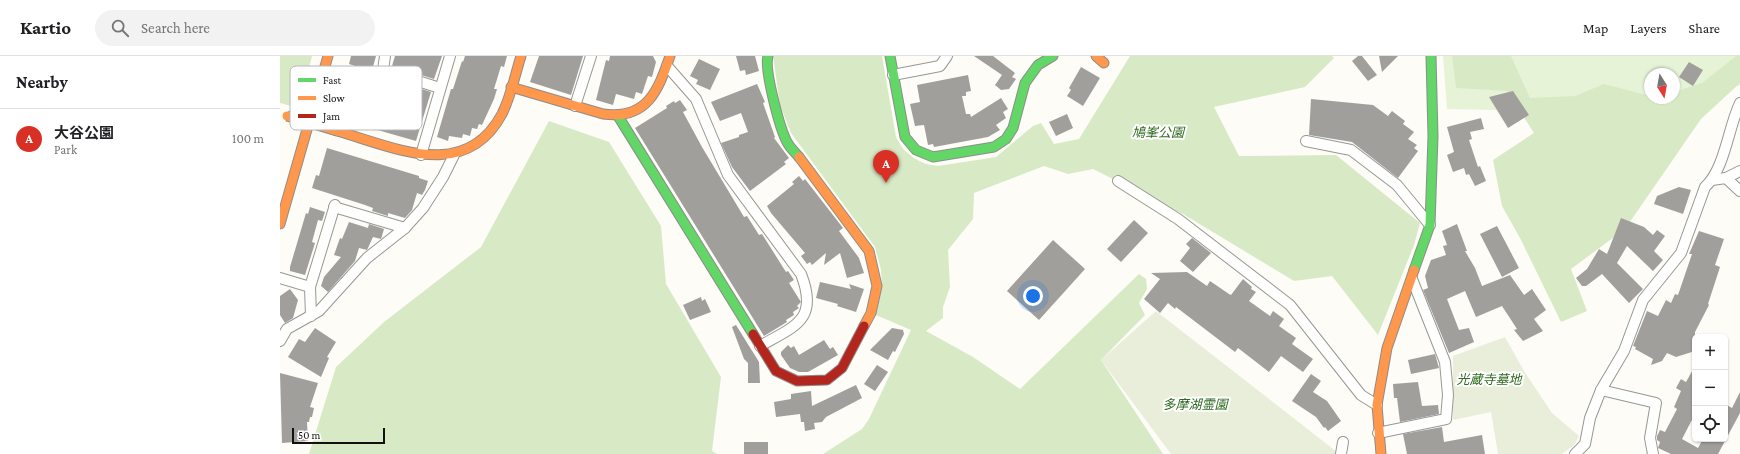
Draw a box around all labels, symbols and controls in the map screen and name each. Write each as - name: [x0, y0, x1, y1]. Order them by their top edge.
- search box: [95, 10, 375, 46]
- text: Kartio: [20, 17, 71, 38]
- icon: search: [109, 17, 131, 39]
- text: Search here: [141, 20, 210, 36]
- text: Map: [1583, 20, 1608, 36]
- text: Layers: [1630, 20, 1667, 36]
- text: Share: [1689, 20, 1720, 36]
- legend: [290, 66, 422, 130]
- north arrow: [1644, 68, 1680, 104]
- text: Nearby: [16, 73, 68, 92]
- text: Fast: [323, 74, 342, 86]
- text: Slow: [323, 92, 345, 104]
- text: Jam: [322, 110, 340, 123]
- text: 大谷公園: [54, 125, 114, 141]
- park label: 鳩峯公園: [1132, 125, 1186, 140]
- text: A: [25, 131, 33, 146]
- text: 100 m: [232, 131, 264, 146]
- text: Park: [54, 142, 77, 157]
- pin: A: [873, 150, 899, 183]
- your location: [1023, 286, 1043, 306]
- map controls: [1692, 334, 1728, 442]
- button: +: [1692, 334, 1728, 370]
- button: −: [1692, 370, 1728, 406]
- park label: 光蔵寺墓地: [1456, 372, 1523, 387]
- park label: 多摩湖霊園: [1162, 397, 1229, 412]
- button: locate: [1692, 406, 1728, 442]
- scale bar: [292, 426, 385, 445]
- text: 50 m: [298, 429, 320, 441]

